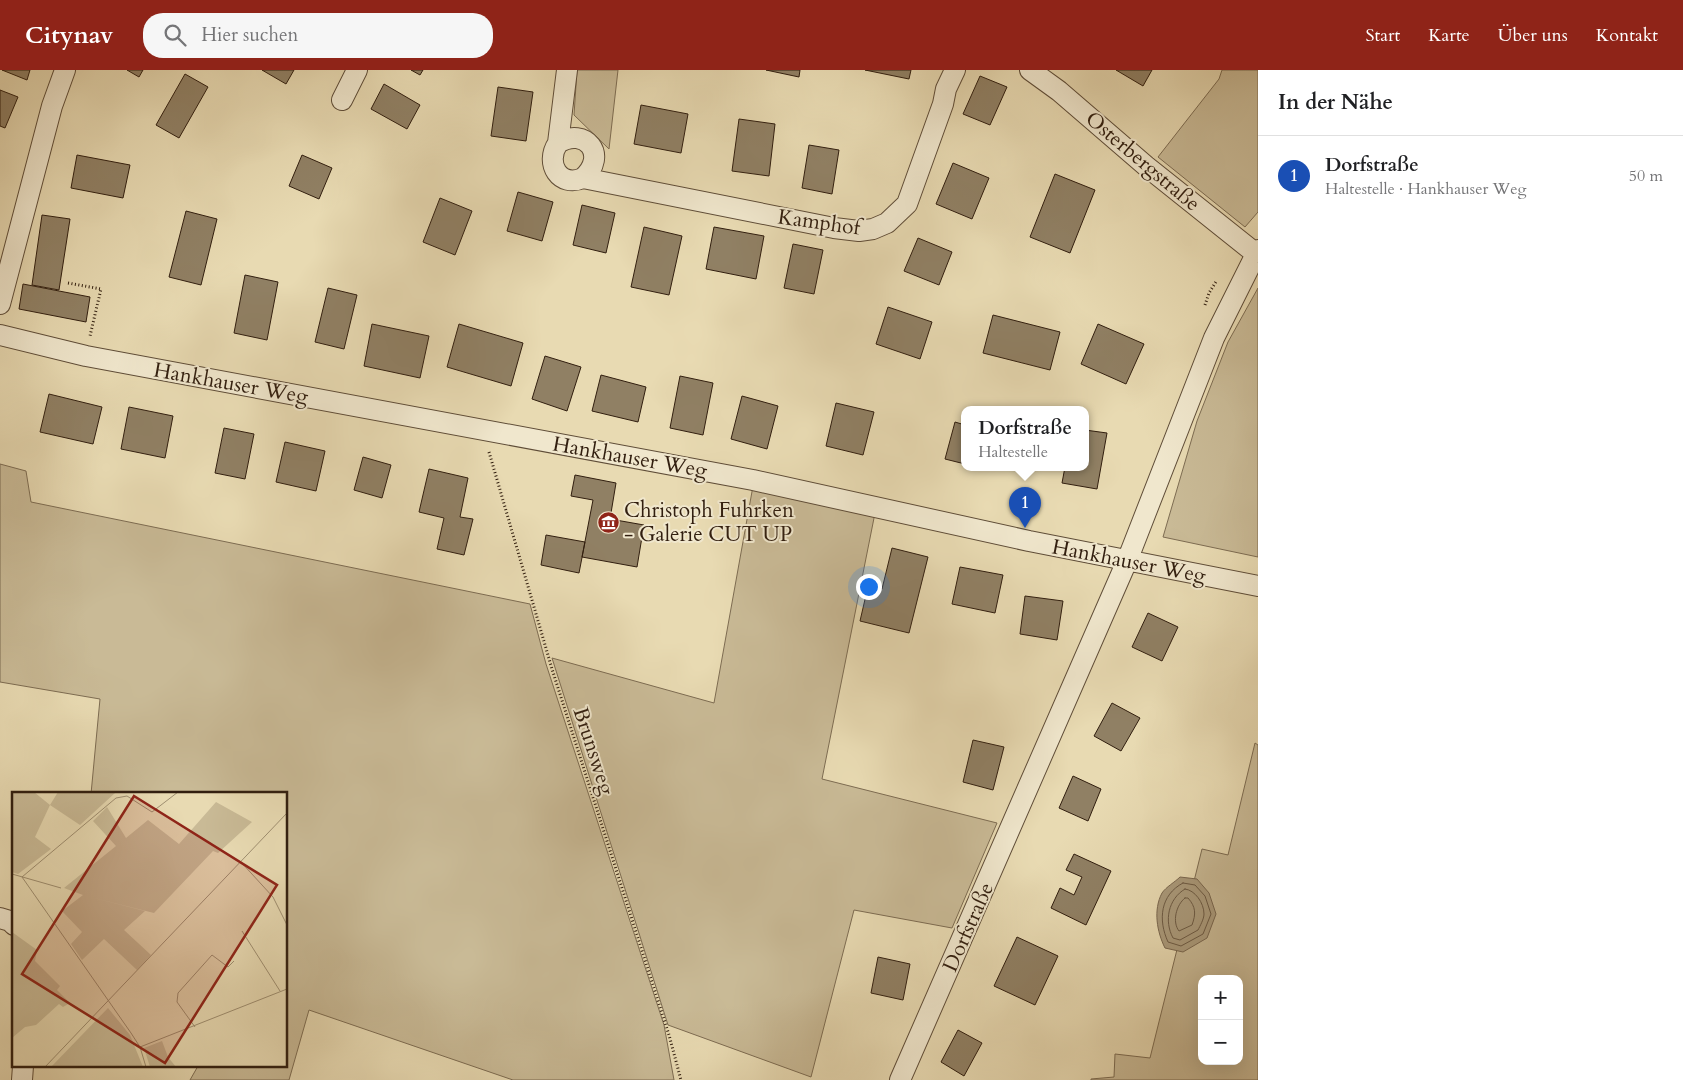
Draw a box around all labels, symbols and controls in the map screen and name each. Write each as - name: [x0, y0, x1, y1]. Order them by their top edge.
- search box: [143, 13, 493, 58]
- text: Citynav: [25, 19, 113, 52]
- icon: search: [161, 21, 189, 49]
- text: Hier suchen: [201, 22, 298, 48]
- text: Start: [1365, 23, 1400, 48]
- text: Karte: [1428, 23, 1470, 48]
- text: Über uns: [1498, 23, 1568, 48]
- text: Kontakt: [1596, 23, 1658, 48]
- text: In der Nähe: [1278, 88, 1393, 117]
- street label: Osterbergstraße: [1079, 105, 1206, 218]
- text: Dorfstraße: [1325, 152, 1419, 178]
- text: 1: [1290, 165, 1298, 187]
- text: 50 m: [1629, 165, 1663, 187]
- text: Haltestelle · Hankhauser Weg: [1325, 178, 1527, 200]
- street label: Kamphof: [776, 202, 866, 243]
- street label: Hankhauser Weg: [151, 356, 311, 411]
- popup: [961, 406, 1089, 471]
- text: Dorfstraße: [978, 415, 1072, 441]
- street label: Hankhauser Weg: [550, 430, 710, 485]
- text: Haltestelle: [978, 441, 1048, 463]
- pin: 1: [1009, 487, 1041, 528]
- place label: Christoph Fuhrken - Galerie CUT UP: [624, 496, 794, 549]
- museum icon: Christoph Fuhrken - Galerie CUT UP: [596, 510, 620, 534]
- street label: Hankhauser Weg: [1049, 532, 1209, 591]
- your location: [856, 574, 882, 600]
- street label: Brunsweg: [566, 704, 621, 799]
- inset map: [12, 792, 288, 1068]
- street label: Dorfstraße: [936, 878, 1001, 976]
- map controls: [1198, 975, 1243, 1065]
- button: +: [1198, 975, 1243, 1020]
- button: −: [1198, 1020, 1243, 1065]

